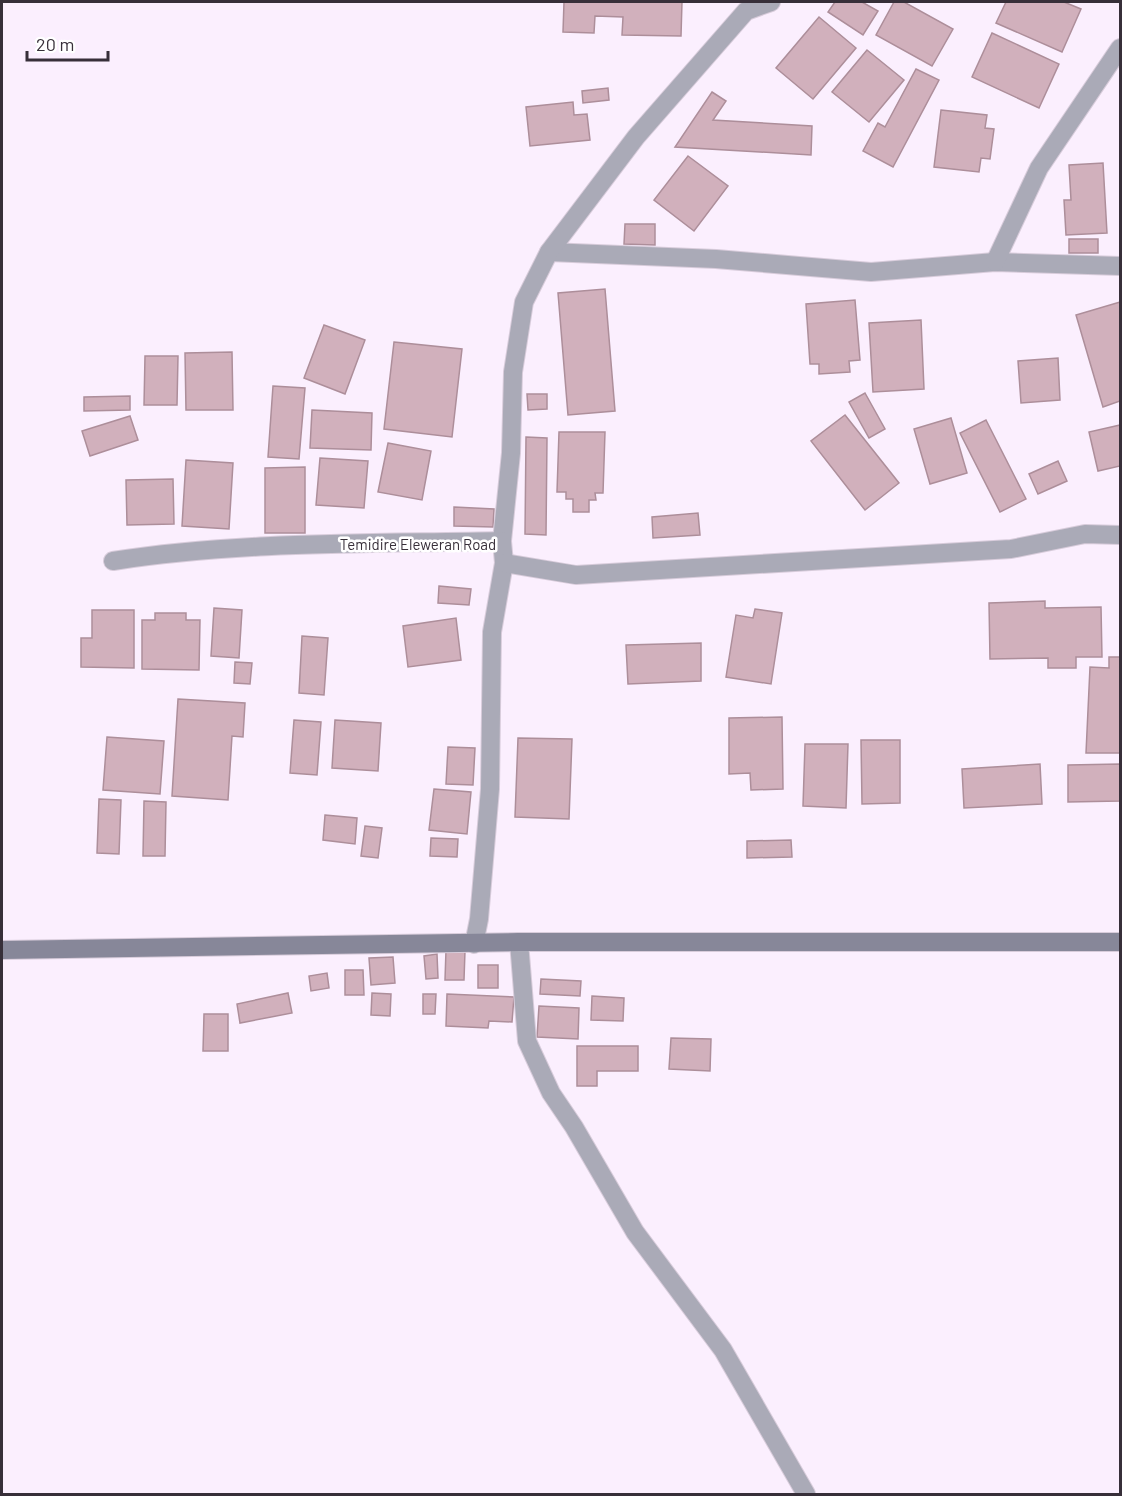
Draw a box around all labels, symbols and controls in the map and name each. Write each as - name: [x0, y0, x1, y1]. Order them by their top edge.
- scale bar: [27, 24, 108, 62]
- text: 20 m: [36, 33, 74, 55]
- street label: Temidire Eleweran Road: [340, 535, 496, 553]

